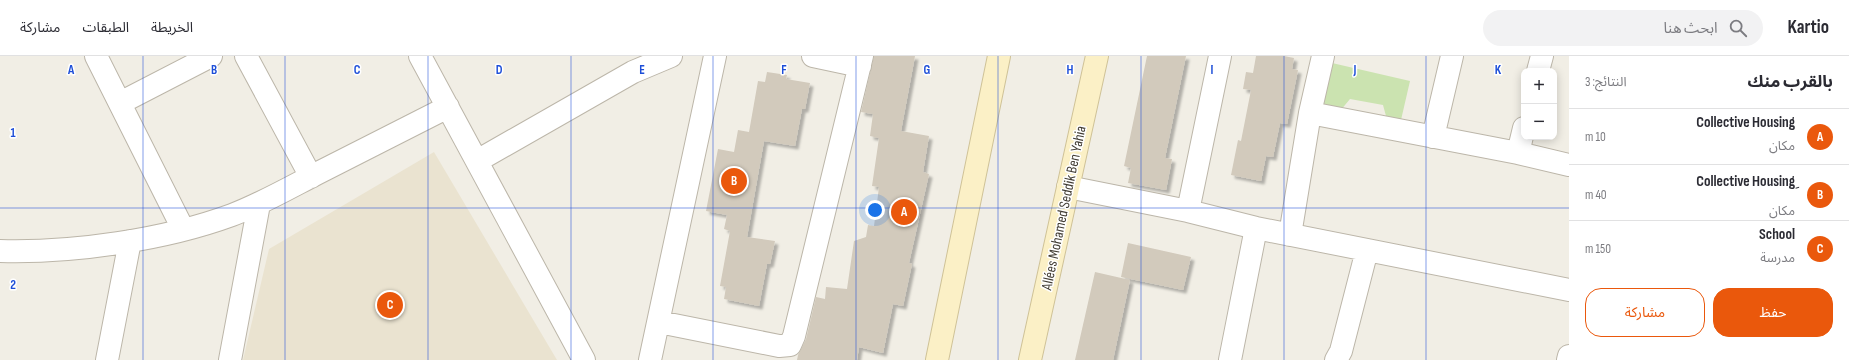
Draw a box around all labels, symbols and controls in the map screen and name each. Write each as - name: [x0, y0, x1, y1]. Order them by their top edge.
- search box: [1483, 10, 1763, 46]
- text: Kartio: [1787, 16, 1829, 39]
- icon: search: [1727, 17, 1749, 39]
- text: مشاركة: [20, 19, 60, 36]
- text: الطبقات: [82, 19, 129, 36]
- text: الخريطة: [151, 19, 193, 36]
- text: ابحث هنا: [1663, 19, 1717, 38]
- text: A: [67, 62, 75, 78]
- text: B: [211, 62, 217, 78]
- text: C: [354, 62, 361, 78]
- text: D: [496, 62, 503, 78]
- text: E: [639, 62, 645, 78]
- text: F: [781, 62, 787, 78]
- text: G: [924, 62, 931, 78]
- text: H: [1067, 62, 1074, 78]
- text: I: [1211, 62, 1214, 78]
- text: J: [1353, 62, 1357, 78]
- text: K: [1495, 62, 1502, 78]
- map controls: [1521, 68, 1557, 140]
- button: +: [1521, 68, 1557, 104]
- text: بالقرب منك: [1747, 72, 1833, 92]
- text: النتائج: 3: [1585, 74, 1626, 90]
- button: −: [1521, 104, 1557, 140]
- text: Collective Housing: [1696, 113, 1795, 132]
- street label: Allées Mohamed Seddik Ben Yahia: [1037, 124, 1091, 293]
- text: 1: [10, 125, 16, 141]
- text: 10 m: [1585, 129, 1606, 145]
- text: A: [1817, 129, 1823, 145]
- text: مكان: [1769, 138, 1795, 154]
- pin: B: [721, 166, 747, 196]
- text: ِCollective Housing: [1696, 172, 1795, 191]
- text: 40 m: [1585, 187, 1607, 203]
- text: B: [1817, 187, 1823, 203]
- pin: A: [891, 197, 917, 227]
- your location: [865, 200, 885, 220]
- text: مكان: [1769, 203, 1795, 219]
- text: School: [1759, 225, 1795, 244]
- text: 150 m: [1585, 241, 1611, 257]
- text: C: [1817, 241, 1823, 257]
- text: مدرسة: [1760, 250, 1795, 266]
- text: 2: [10, 277, 16, 293]
- button: مشاركة: [1585, 288, 1705, 337]
- button: حفظ: [1713, 288, 1833, 337]
- pin: C: [377, 290, 403, 320]

